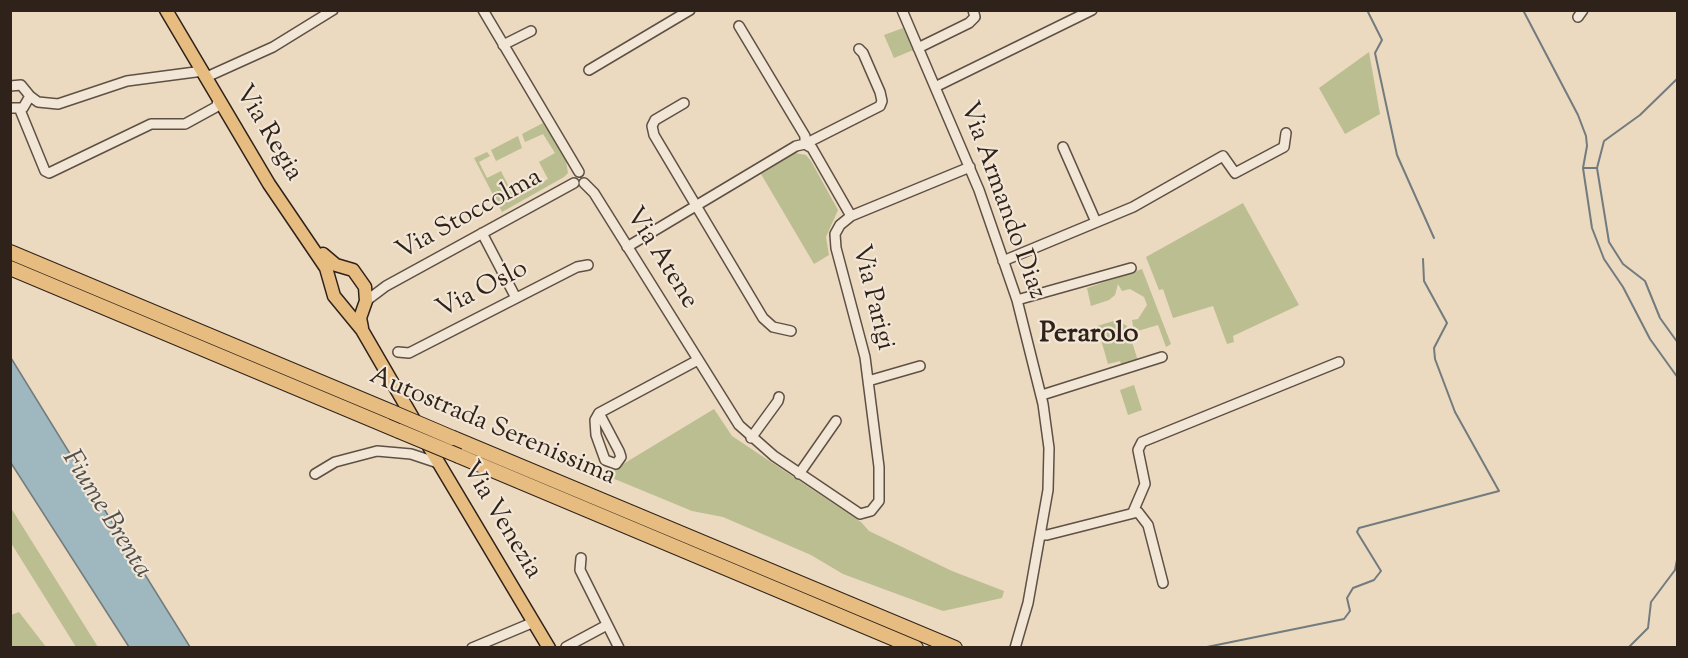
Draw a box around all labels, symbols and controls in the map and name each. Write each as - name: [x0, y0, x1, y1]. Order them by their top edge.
- street label: Via Regia: [226, 80, 308, 188]
- street label: Via Armando Diaz: [951, 98, 1051, 304]
- street label: Via Stoccolma: [392, 163, 548, 269]
- street label: Via Atene: [617, 203, 703, 315]
- street label: Via Parigi: [843, 242, 899, 354]
- street label: Via Oslo: [432, 255, 534, 327]
- district label: Perarolo: [1039, 319, 1139, 353]
- street label: Autostrada Serenissima: [364, 362, 620, 494]
- water label: Fiume Brenta: [53, 445, 157, 585]
- street label: Via Venezia: [453, 457, 547, 585]

